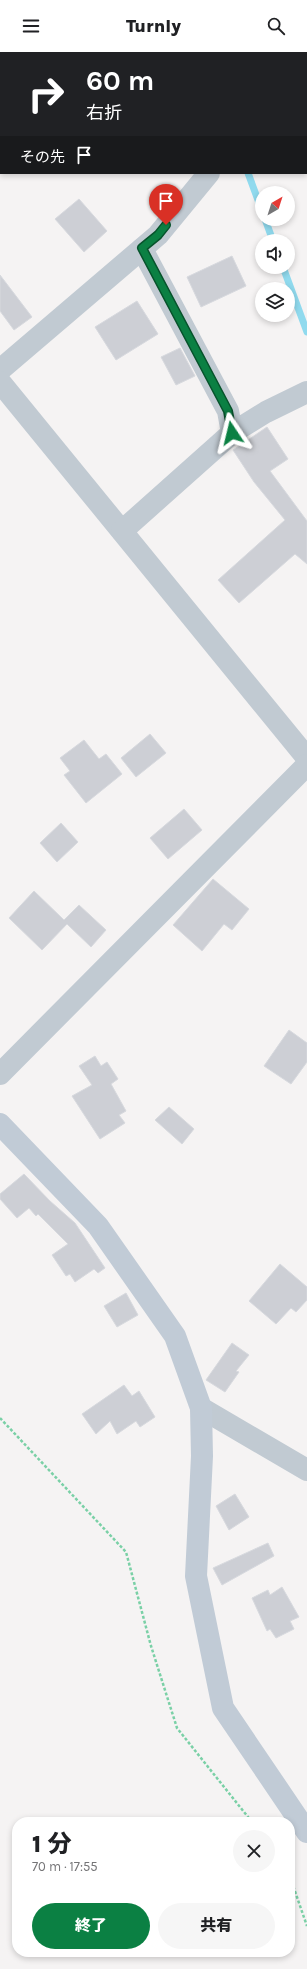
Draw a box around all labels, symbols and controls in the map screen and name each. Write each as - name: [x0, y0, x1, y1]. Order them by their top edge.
- icon: menu: [20, 15, 42, 37]
- text: Turnly: [126, 15, 181, 37]
- icon: search: [265, 15, 287, 37]
- text: 60 m: [86, 64, 154, 97]
- icon: right: [20, 68, 72, 120]
- text: 右折: [86, 102, 122, 124]
- icon: arrive: [73, 144, 95, 166]
- text: その先: [20, 148, 65, 166]
- pin: [149, 184, 183, 225]
- north arrow: [255, 186, 295, 226]
- map controls: [255, 186, 295, 322]
- icon: arrive: [155, 190, 177, 212]
- button: sound: [255, 234, 295, 274]
- button: layers: [255, 282, 295, 322]
- position arrow: [211, 412, 253, 454]
- text: 1 分: [32, 1830, 72, 1858]
- button: close: [233, 1830, 275, 1872]
- text: 70 m · 17:55: [32, 1859, 98, 1874]
- button: 終了: [32, 1903, 150, 1949]
- button: 共有: [158, 1903, 275, 1949]

